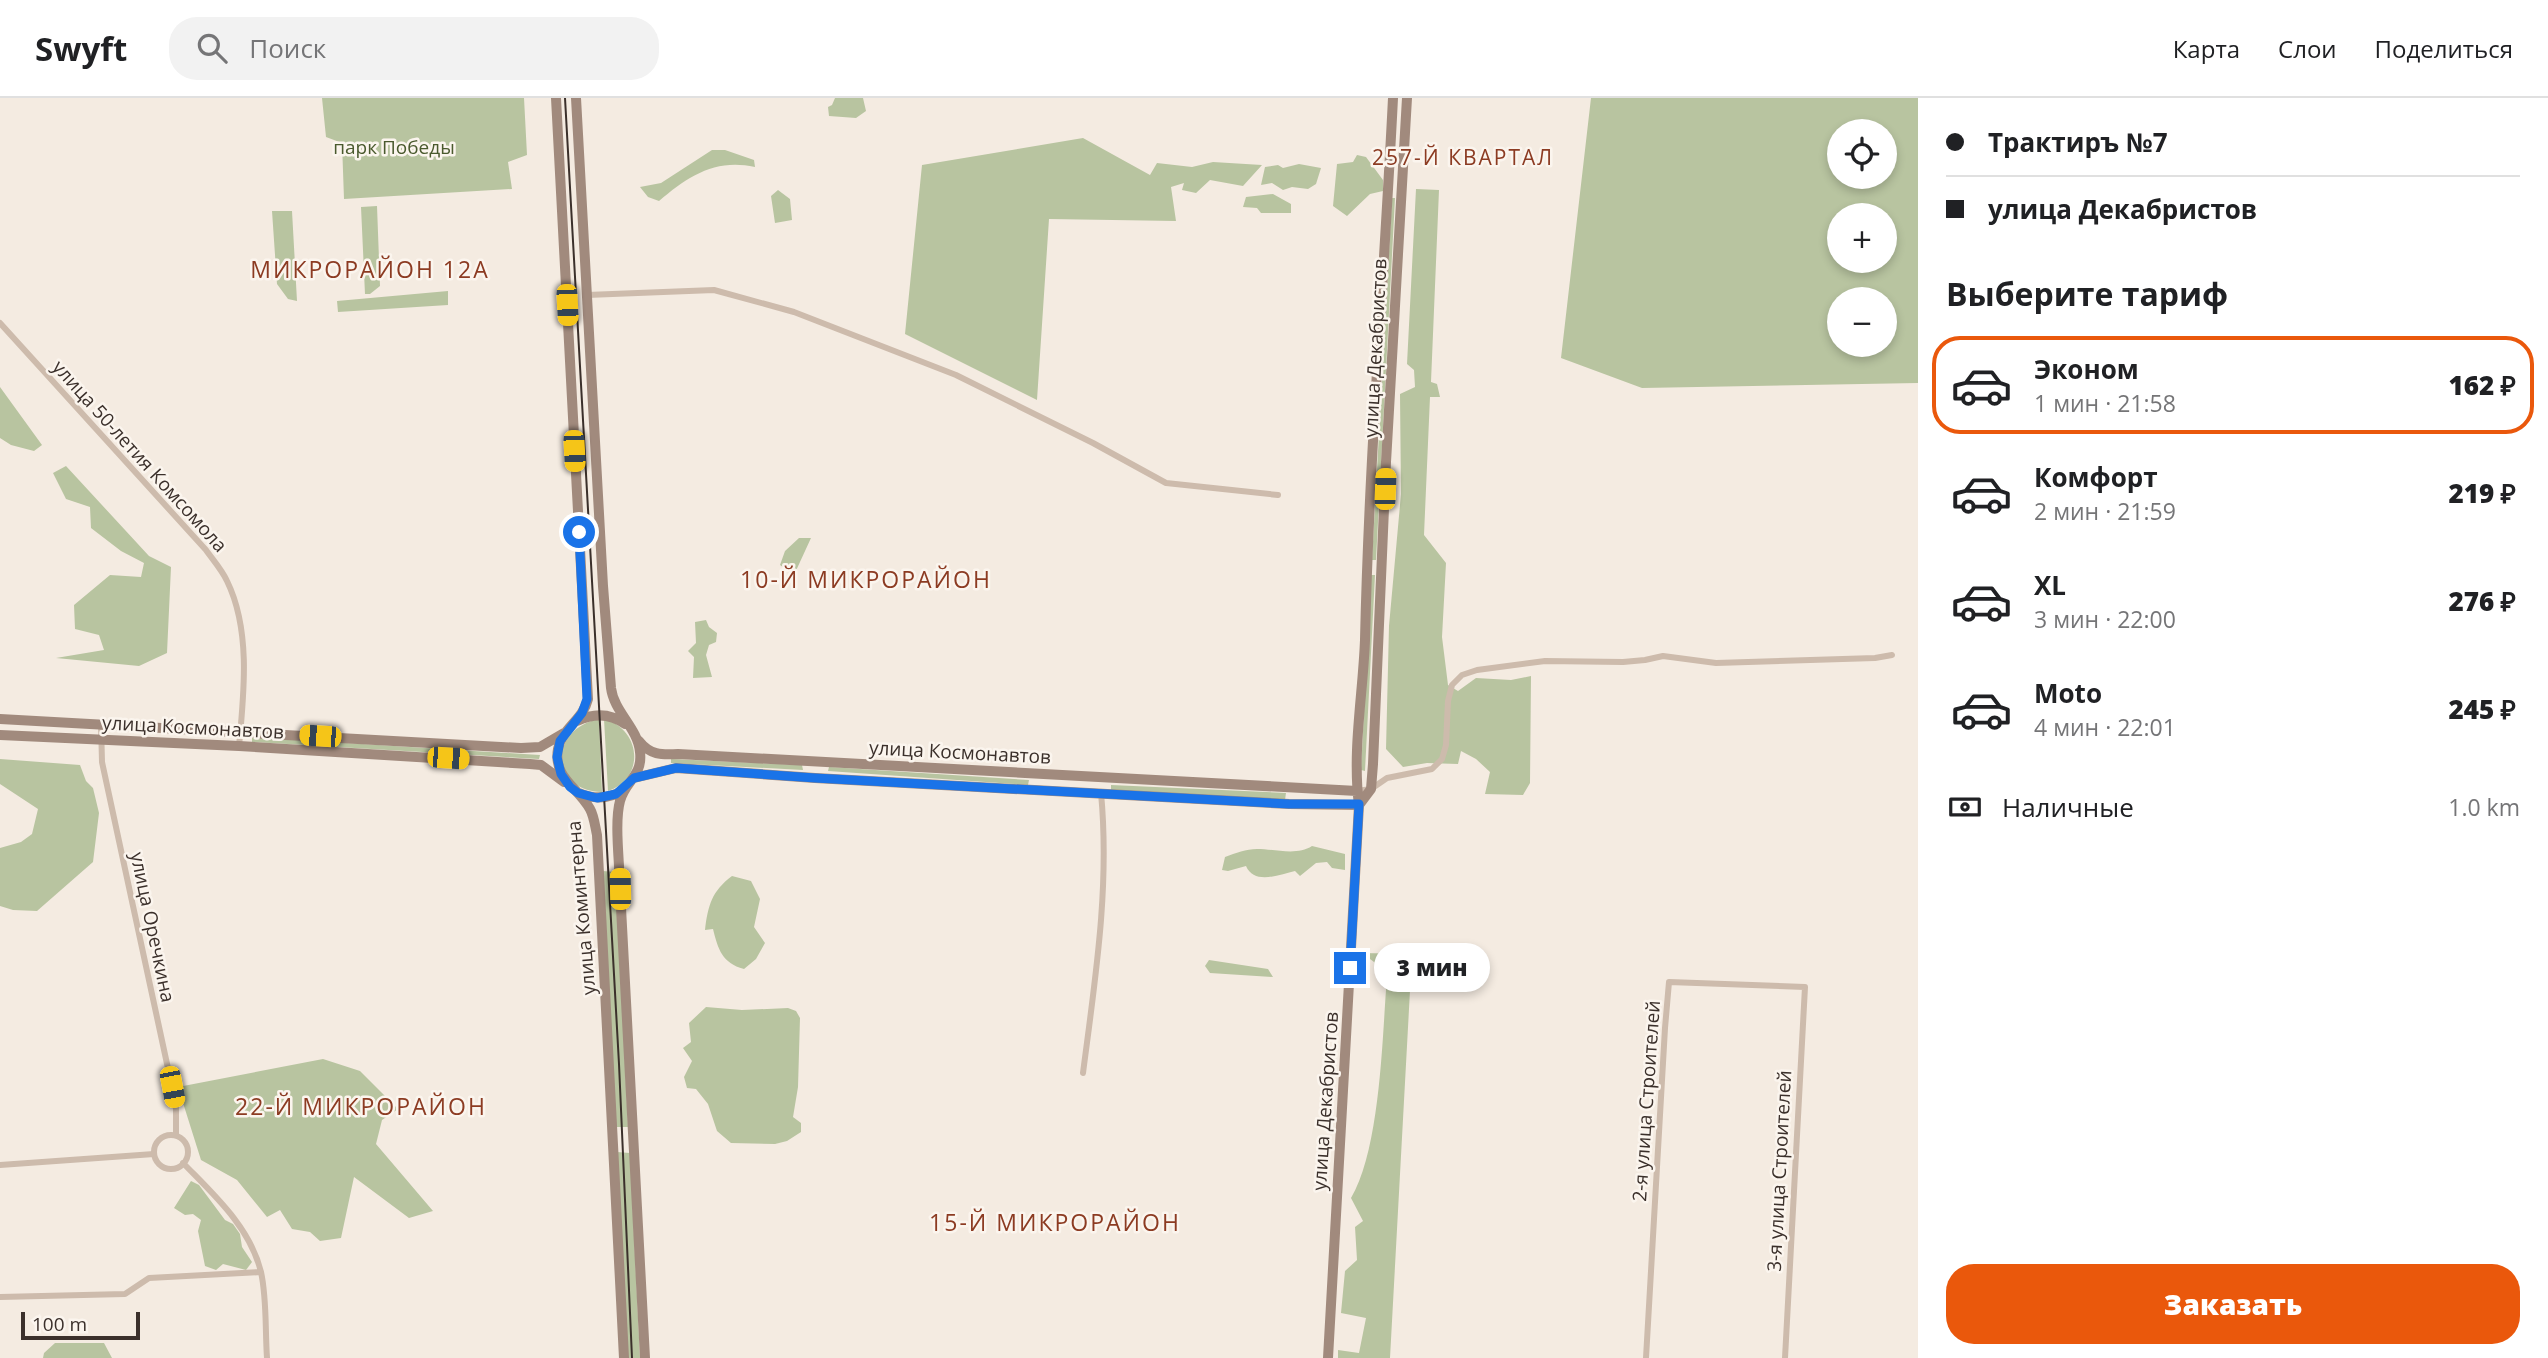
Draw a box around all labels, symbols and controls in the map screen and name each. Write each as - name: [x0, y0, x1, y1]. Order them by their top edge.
- search box: [169, 17, 659, 80]
- text: Swyft: [35, 26, 127, 71]
- icon: search: [193, 29, 231, 67]
- text: Поиск: [249, 30, 326, 66]
- text: Карта: [2173, 32, 2240, 65]
- text: Слои: [2278, 32, 2337, 65]
- text: Поделиться: [2375, 32, 2513, 65]
- map controls: [1827, 119, 1897, 357]
- button: locate: [1827, 119, 1897, 189]
- text: Трактиръ №7: [1988, 124, 2168, 160]
- park label: парк Победы: [333, 134, 455, 160]
- district label: 257-Й КВАРТАЛ: [1372, 143, 1554, 171]
- text: улица Декабристов: [1988, 191, 2257, 227]
- button: +: [1827, 203, 1897, 273]
- district label: МИКРОРАЙОН 12А: [250, 253, 490, 285]
- street label: улица Декабристов: [1357, 258, 1393, 438]
- text: Выберите тариф: [1946, 272, 2228, 315]
- car: [556, 283, 579, 327]
- button: −: [1827, 287, 1897, 357]
- text: Эконом: [2034, 351, 2139, 387]
- street label: улица 50-летия Комсомола: [47, 354, 233, 558]
- icon: car: [1950, 354, 2013, 417]
- text: 162 ₽: [2448, 367, 2516, 403]
- text: 1 мин · 21:58: [2034, 387, 2176, 419]
- car: [563, 429, 586, 473]
- text: Комфорт: [2034, 459, 2158, 495]
- icon: car: [1950, 462, 2013, 525]
- car: [1374, 468, 1397, 510]
- text: 219 ₽: [2448, 475, 2516, 511]
- text: 2 мин · 21:59: [2034, 495, 2176, 527]
- route start: [563, 516, 595, 548]
- district label: 10-Й МИКРОРАЙОН: [740, 563, 992, 595]
- text: XL: [2034, 567, 2066, 603]
- icon: car: [1950, 570, 2013, 633]
- text: 276 ₽: [2448, 583, 2516, 619]
- text: 3 мин · 22:00: [2034, 603, 2176, 635]
- text: Moto: [2034, 675, 2102, 711]
- icon: car: [1950, 678, 2013, 741]
- text: 245 ₽: [2448, 691, 2516, 727]
- street label: улица Космонавтов: [101, 709, 285, 745]
- text: 4 мин · 22:01: [2034, 711, 2176, 743]
- car: [299, 724, 342, 748]
- street label: улица Космонавтов: [868, 734, 1052, 770]
- car: [427, 746, 470, 770]
- icon: cash: [1946, 788, 1984, 826]
- text: Наличные: [2002, 789, 2134, 825]
- text: 1.0 km: [2448, 791, 2520, 823]
- street label: улица Коминтерна: [560, 820, 602, 996]
- street label: улица Оречкина: [124, 849, 182, 1005]
- car: [610, 868, 631, 910]
- callout: 3 мин: [1374, 944, 1490, 992]
- text: 3 мин: [1397, 951, 1467, 983]
- route end: [1334, 952, 1366, 984]
- street label: 2-я улица Строителей: [1626, 1000, 1666, 1202]
- street label: улица Декабристов: [1306, 1011, 1344, 1191]
- car: [158, 1064, 187, 1110]
- street label: 3-я улица Строителей: [1761, 1070, 1797, 1272]
- district label: 22-Й МИКРОРАЙОН: [235, 1090, 487, 1122]
- district label: 15-Й МИКРОРАЙОН: [929, 1206, 1181, 1238]
- button: Заказать: [1946, 1264, 2520, 1344]
- scale bar: [21, 1309, 140, 1341]
- text: 100 m: [32, 1311, 87, 1337]

